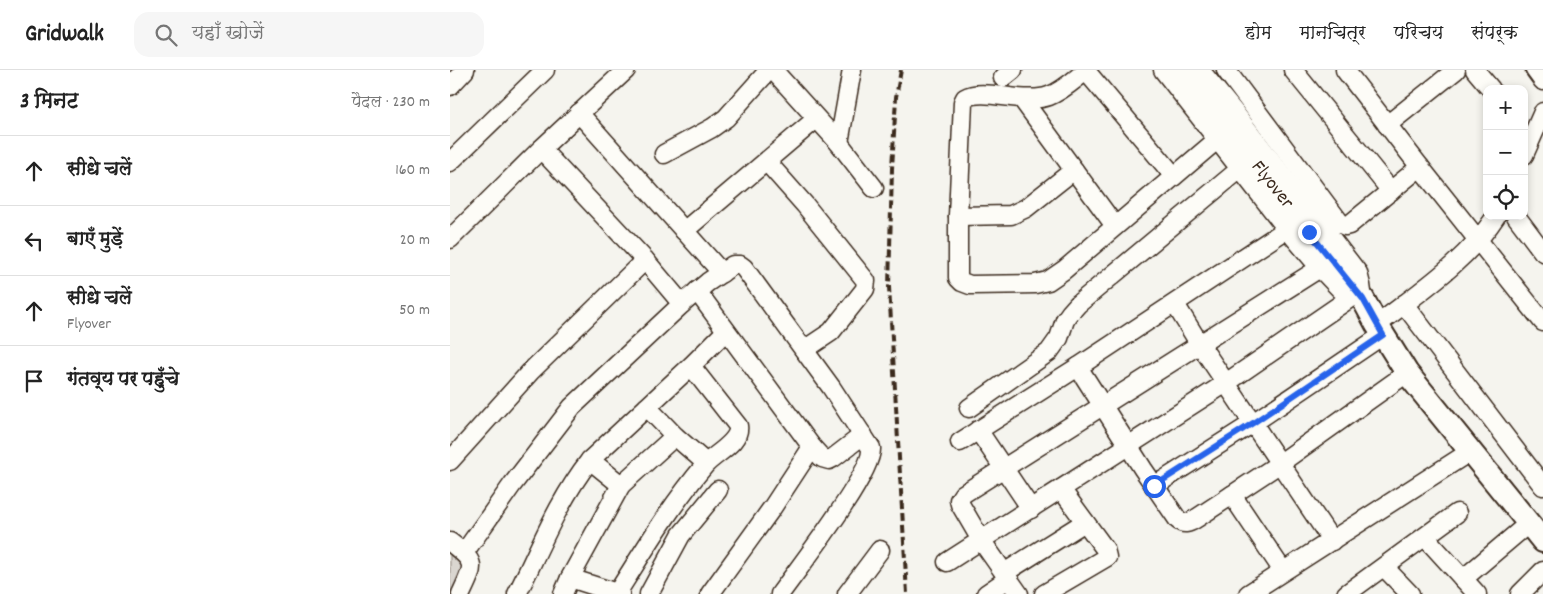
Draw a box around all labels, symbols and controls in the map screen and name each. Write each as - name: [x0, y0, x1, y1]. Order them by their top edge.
- search box: [134, 12, 484, 57]
- text: Gridwalk: [25, 18, 104, 52]
- icon: search: [152, 21, 180, 49]
- text: यहाँ खोजें: [192, 21, 264, 48]
- text: होम: [1245, 22, 1271, 47]
- text: मानचित्र: [1299, 22, 1366, 47]
- text: परिचय: [1394, 22, 1443, 47]
- text: संपर्क: [1471, 22, 1518, 47]
- map controls: [1483, 85, 1528, 220]
- button: +: [1483, 85, 1528, 130]
- text: 3 मिनट: [20, 88, 78, 118]
- text: पैदल · 230 m: [352, 91, 430, 114]
- button: −: [1483, 130, 1528, 175]
- street label: Flyover: [1243, 155, 1300, 216]
- icon: ahead: [20, 157, 48, 185]
- text: सीधे चलें: [67, 157, 132, 184]
- text: 160 m: [395, 159, 430, 182]
- button: locate: [1483, 175, 1528, 220]
- route end: [1298, 221, 1321, 244]
- icon: left: [20, 227, 48, 255]
- text: बाएँ मुड़ें: [67, 227, 123, 254]
- text: 20 m: [400, 229, 430, 252]
- text: सीधे चलें: [67, 286, 132, 313]
- icon: ahead: [20, 297, 48, 325]
- text: 50 m: [399, 299, 430, 322]
- text: Flyover: [67, 313, 111, 336]
- icon: arrive: [20, 367, 48, 395]
- text: गंतव्य पर पहुँचे: [67, 367, 179, 394]
- route start: [1143, 475, 1166, 498]

